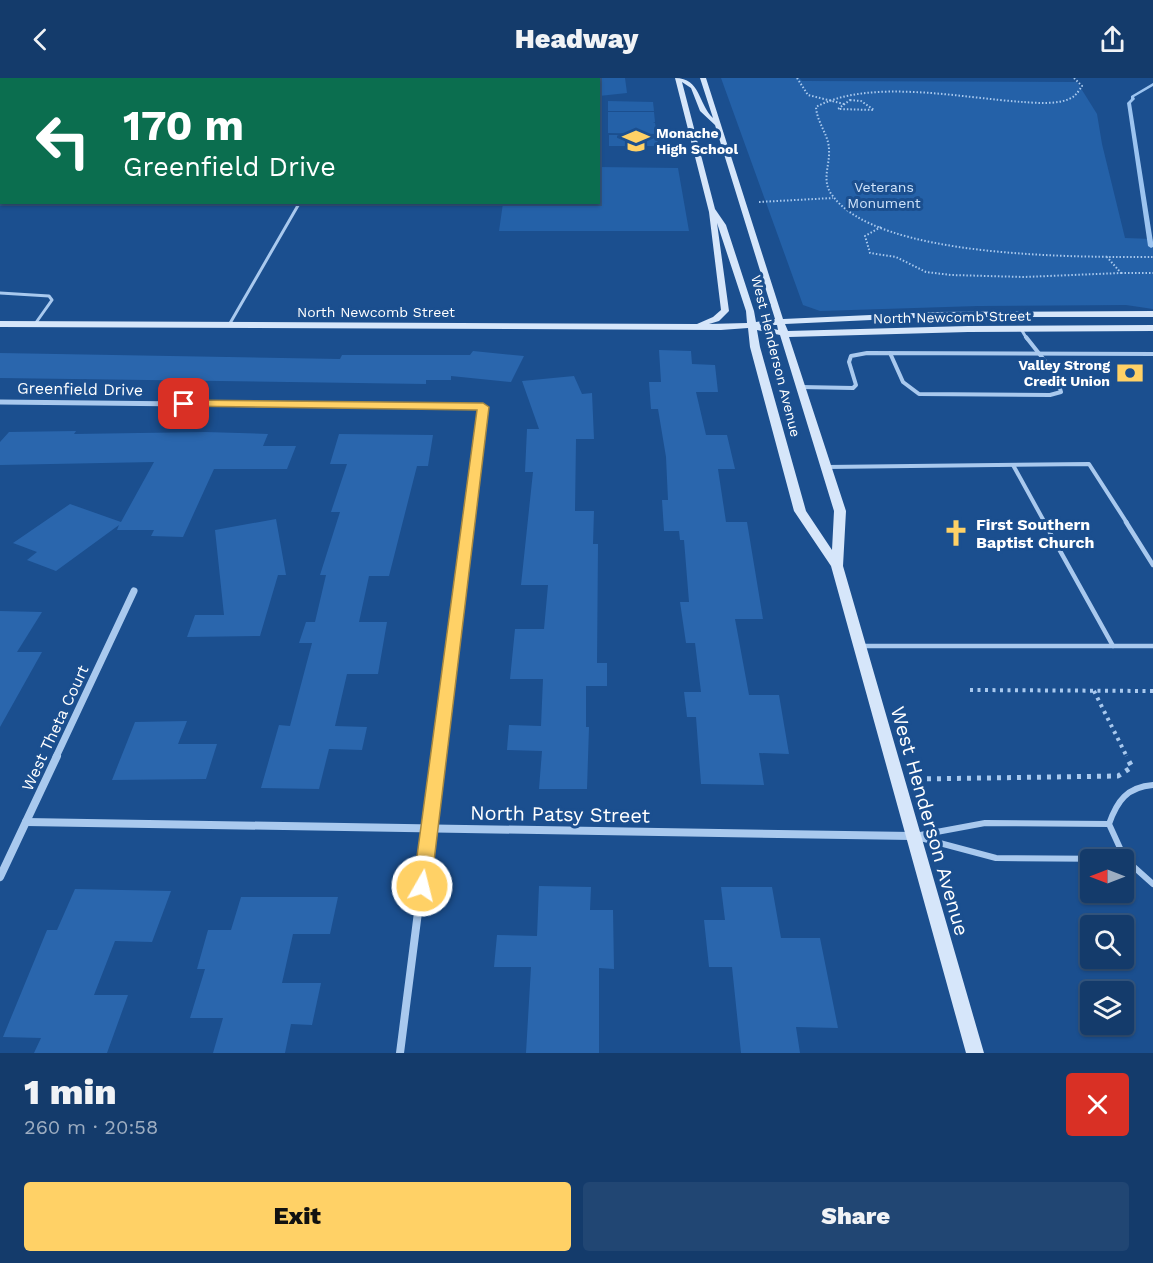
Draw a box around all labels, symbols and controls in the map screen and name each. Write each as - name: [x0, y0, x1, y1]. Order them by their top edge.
- icon: back: [24, 23, 57, 56]
- text: Headway: [515, 23, 638, 55]
- icon: share: [1096, 23, 1129, 56]
- text: 170 m: [123, 101, 244, 150]
- icon: left: [24, 102, 102, 180]
- place label: Monache High School: [656, 125, 738, 157]
- school or university icon: Monache High School: [621, 126, 651, 156]
- text: Greenfield Drive: [123, 151, 336, 183]
- park label: Veterans Monument: [847, 179, 921, 211]
- street label: West Henderson Avenue: [748, 273, 804, 439]
- street label: North Newcomb Street: [297, 304, 455, 320]
- street label: North Newcomb Street: [873, 308, 1031, 326]
- place label: Valley Strong Credit Union: [1019, 357, 1110, 389]
- bank icon: Valley Strong Credit Union: [1115, 358, 1145, 388]
- street label: Greenfield Drive: [17, 378, 143, 400]
- pin: [158, 378, 209, 429]
- icon: arrive: [167, 387, 200, 420]
- place label: First Southern Baptist Church: [976, 515, 1094, 552]
- church icon: First Southern Baptist Church: [941, 518, 971, 548]
- street label: West Theta Court: [18, 662, 93, 794]
- street label: West Henderson Avenue: [886, 703, 974, 939]
- street label: North Patsy Street: [470, 800, 651, 828]
- north arrow: [1080, 849, 1134, 903]
- map controls: [1080, 849, 1134, 1035]
- position arrow: [390, 854, 454, 918]
- button: search: [1080, 915, 1134, 969]
- button: layers: [1080, 981, 1134, 1035]
- text: 1 min: [24, 1071, 117, 1113]
- button: close: [1066, 1073, 1129, 1136]
- text: 260 m · 20:58: [24, 1115, 158, 1139]
- button: Exit: [24, 1182, 571, 1251]
- button: Share: [583, 1182, 1129, 1251]

